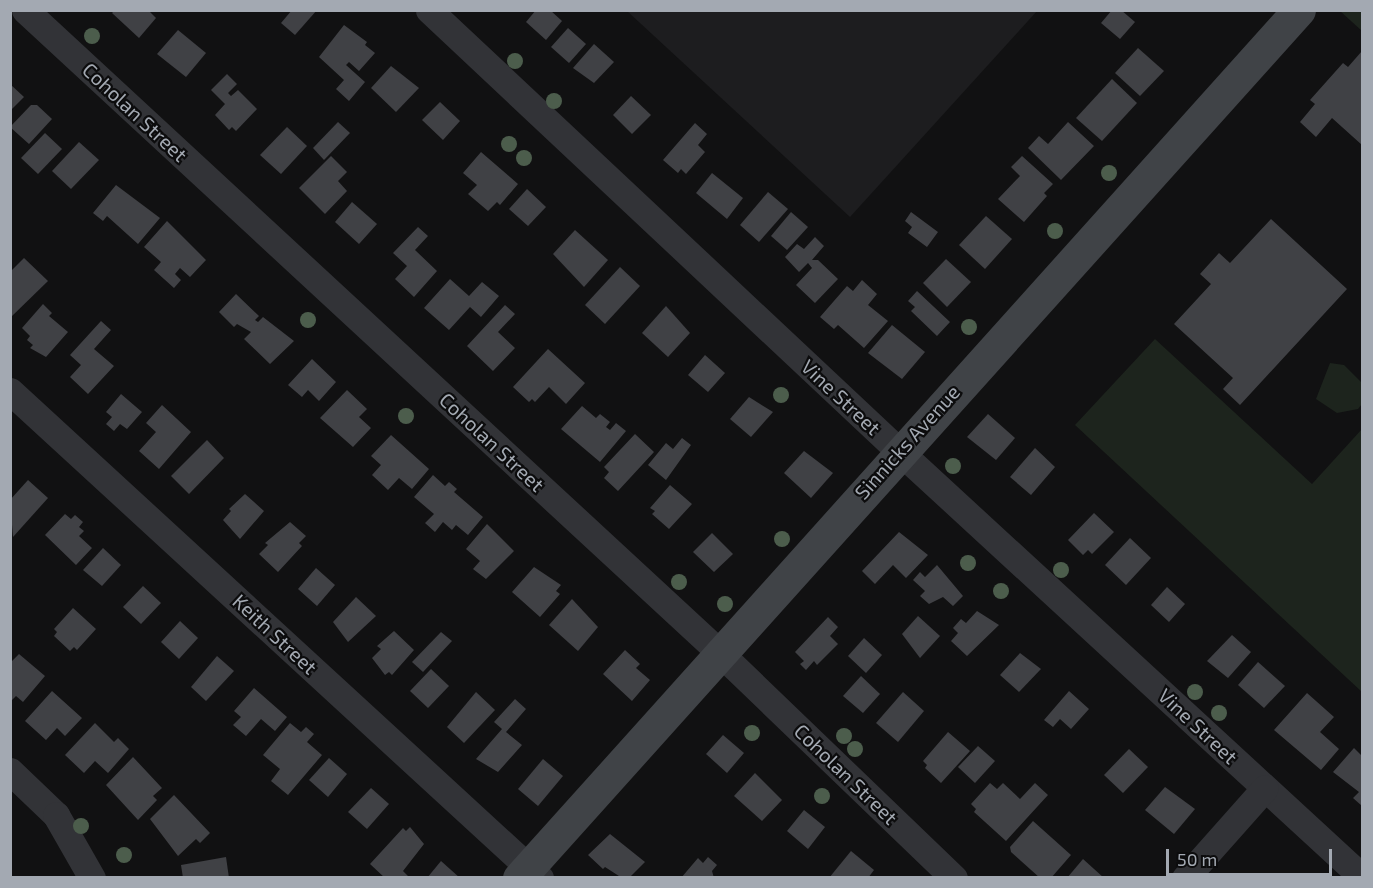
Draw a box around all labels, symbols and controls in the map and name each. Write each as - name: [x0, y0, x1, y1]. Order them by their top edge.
- street label: Coholan Street: [78, 57, 192, 167]
- street label: Vine Street: [796, 354, 886, 440]
- street label: Sinnicks Avenue: [849, 380, 965, 504]
- street label: Coholan Street: [435, 387, 549, 497]
- street label: Keith Street: [228, 589, 322, 679]
- street label: Vine Street: [1153, 683, 1243, 769]
- street label: Coholan Street: [789, 719, 903, 829]
- scale bar: [1169, 837, 1336, 875]
- text: 50 m: [1177, 848, 1217, 870]

